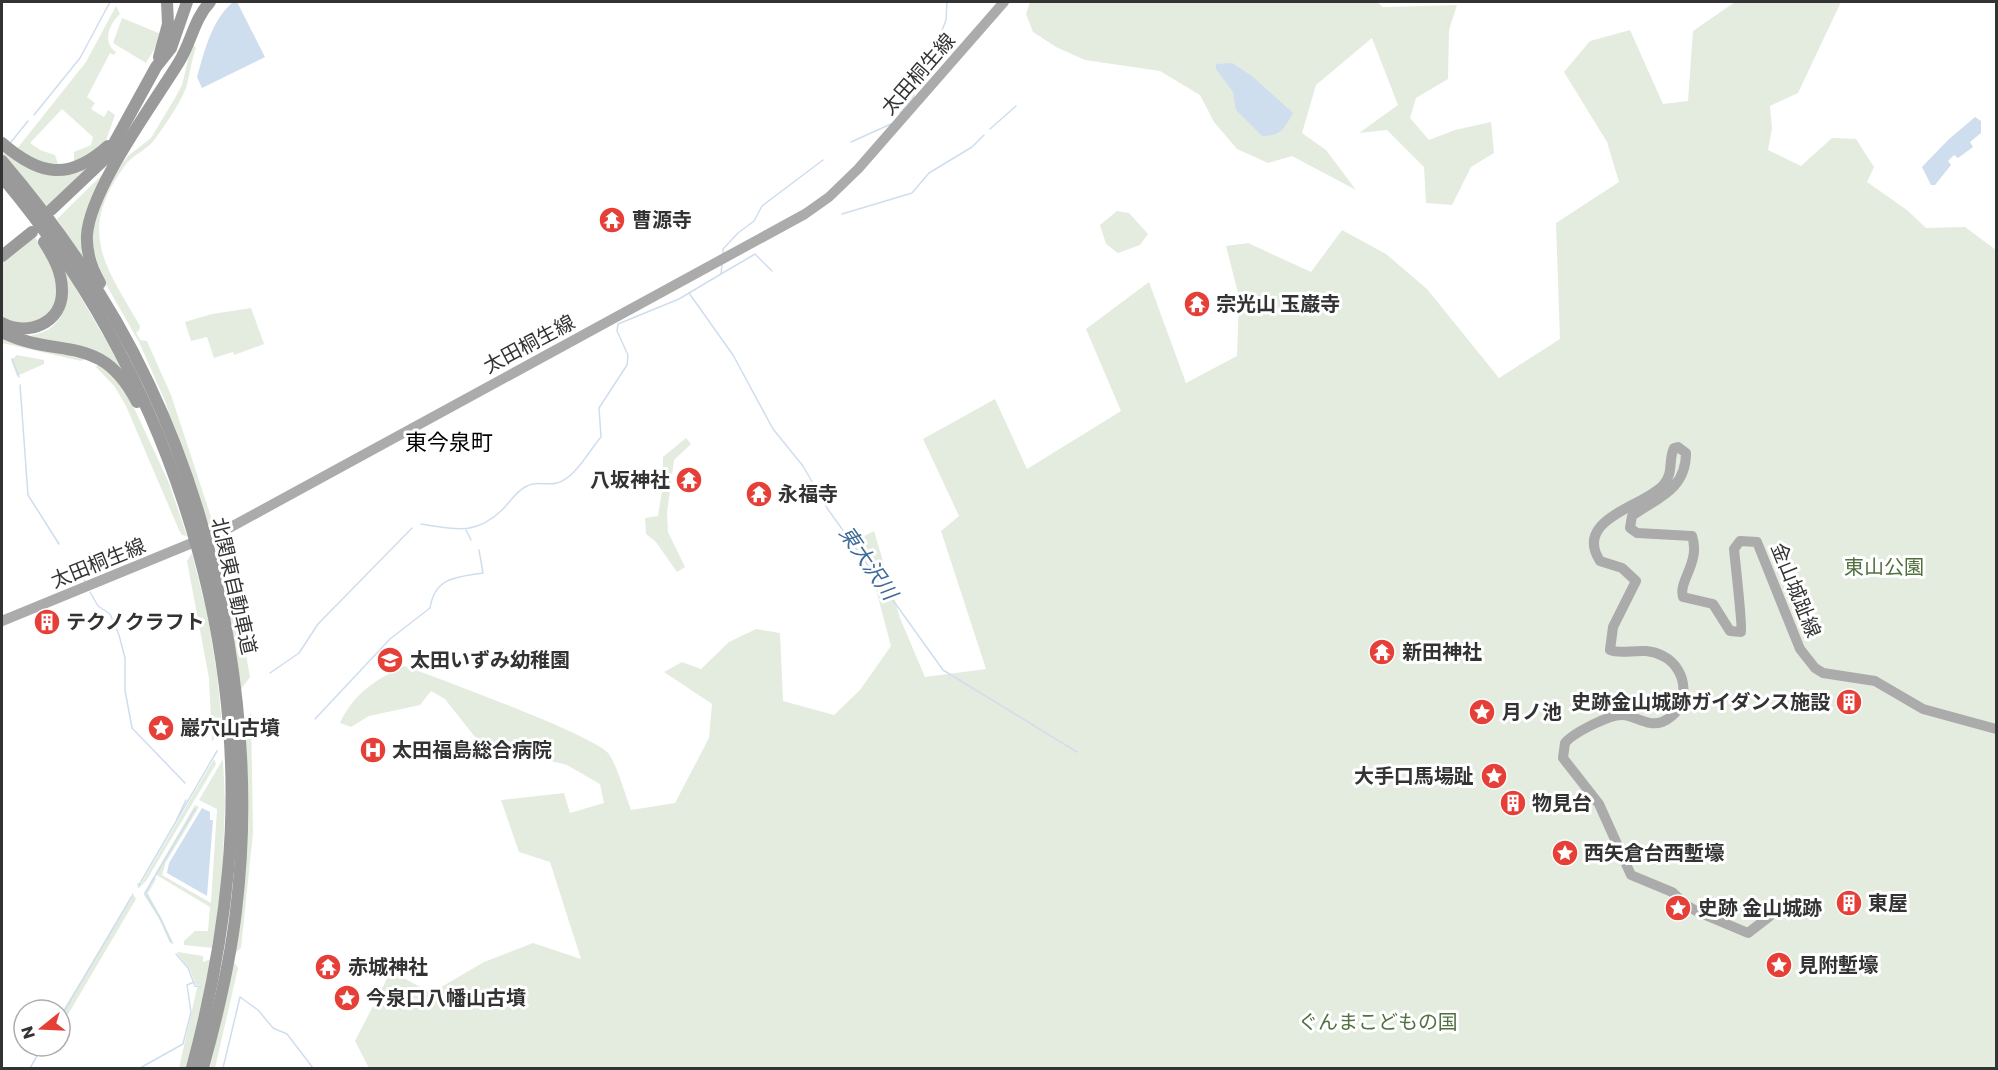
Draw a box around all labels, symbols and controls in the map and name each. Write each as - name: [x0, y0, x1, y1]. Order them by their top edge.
- street label: 太田桐生線: [875, 27, 961, 121]
- temple icon: 曹源寺: [597, 205, 627, 235]
- place label: 曹源寺: [632, 206, 692, 234]
- temple icon: 宗光山 玉巌寺: [1182, 289, 1212, 319]
- place label: 宗光山 玉巌寺: [1216, 290, 1340, 318]
- street label: 太田桐生線: [478, 308, 580, 380]
- district label: 東今泉町: [405, 427, 493, 458]
- temple icon: 八坂神社: [674, 465, 704, 495]
- place label: 八坂神社: [590, 466, 670, 494]
- temple icon: 永福寺: [744, 479, 774, 509]
- place label: 永福寺: [778, 480, 838, 508]
- street label: 北関東自動車道: [205, 515, 263, 657]
- water label: 東大沢川: [832, 520, 906, 607]
- street label: 太田桐生線: [46, 531, 150, 595]
- street label: 金山城趾線: [1764, 538, 1828, 642]
- park label: 東山公園: [1844, 553, 1924, 581]
- building icon: テクノクラフト: [32, 607, 62, 637]
- place label: テクノクラフト: [66, 608, 205, 636]
- temple icon: 新田神社: [1367, 637, 1397, 667]
- place label: 新田神社: [1402, 638, 1482, 666]
- school or university icon: 太田いずみ幼稚園: [375, 645, 405, 675]
- place label: 太田いずみ幼稚園: [410, 646, 570, 674]
- building icon: 史跡金山城跡ガイダンス施設: [1834, 687, 1864, 717]
- place label: 史跡金山城跡ガイダンス施設: [1571, 688, 1830, 716]
- place icon: 月ノ池: [1467, 697, 1497, 727]
- place label: 月ノ池: [1502, 698, 1562, 726]
- place icon: 巖穴山古墳: [146, 713, 176, 743]
- place label: 巖穴山古墳: [180, 714, 280, 742]
- hospital icon: 太田福島総合病院: [358, 735, 388, 765]
- place label: 太田福島総合病院: [392, 736, 552, 764]
- place icon: 大手口馬場趾: [1479, 761, 1509, 791]
- place label: 大手口馬場趾: [1354, 762, 1474, 790]
- building icon: 物見台: [1498, 788, 1528, 818]
- place label: 物見台: [1532, 789, 1592, 817]
- place icon: 西矢倉台西塹壕: [1550, 838, 1580, 868]
- place label: 西矢倉台西塹壕: [1584, 839, 1725, 867]
- building icon: 東屋: [1834, 888, 1864, 918]
- place label: 東屋: [1868, 889, 1908, 917]
- place icon: 史跡 金山城跡: [1663, 893, 1693, 923]
- place label: 史跡 金山城跡: [1698, 894, 1822, 922]
- place icon: 見附塹壕: [1764, 950, 1794, 980]
- place label: 見附塹壕: [1798, 951, 1879, 979]
- temple icon: 赤城神社: [313, 952, 343, 982]
- place label: 赤城神社: [348, 953, 428, 981]
- place icon: 今泉口八幡山古墳: [332, 983, 362, 1013]
- place label: 今泉口八幡山古墳: [366, 984, 526, 1012]
- north arrow: [12, 998, 72, 1058]
- park label: ぐんまこどもの国: [1298, 1008, 1458, 1036]
- text: N: [15, 1023, 41, 1042]

